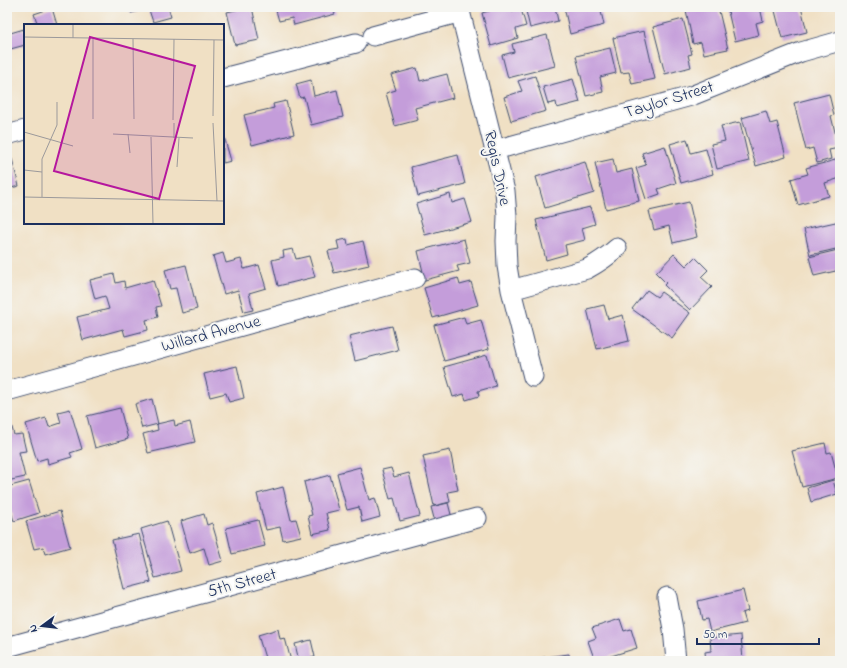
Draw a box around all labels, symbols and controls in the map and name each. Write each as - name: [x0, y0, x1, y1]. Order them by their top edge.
- inset map: [24, 24, 224, 224]
- street label: Taylor Street: [621, 74, 717, 126]
- street label: Regis Drive: [475, 128, 517, 209]
- street label: Willard Avenue: [159, 309, 264, 359]
- street label: 5th Street: [205, 562, 280, 604]
- north arrow: [22, 606, 62, 646]
- scale bar: [697, 620, 819, 646]
- text: N: [25, 623, 42, 634]
- text: 50 m: [703, 626, 727, 644]

